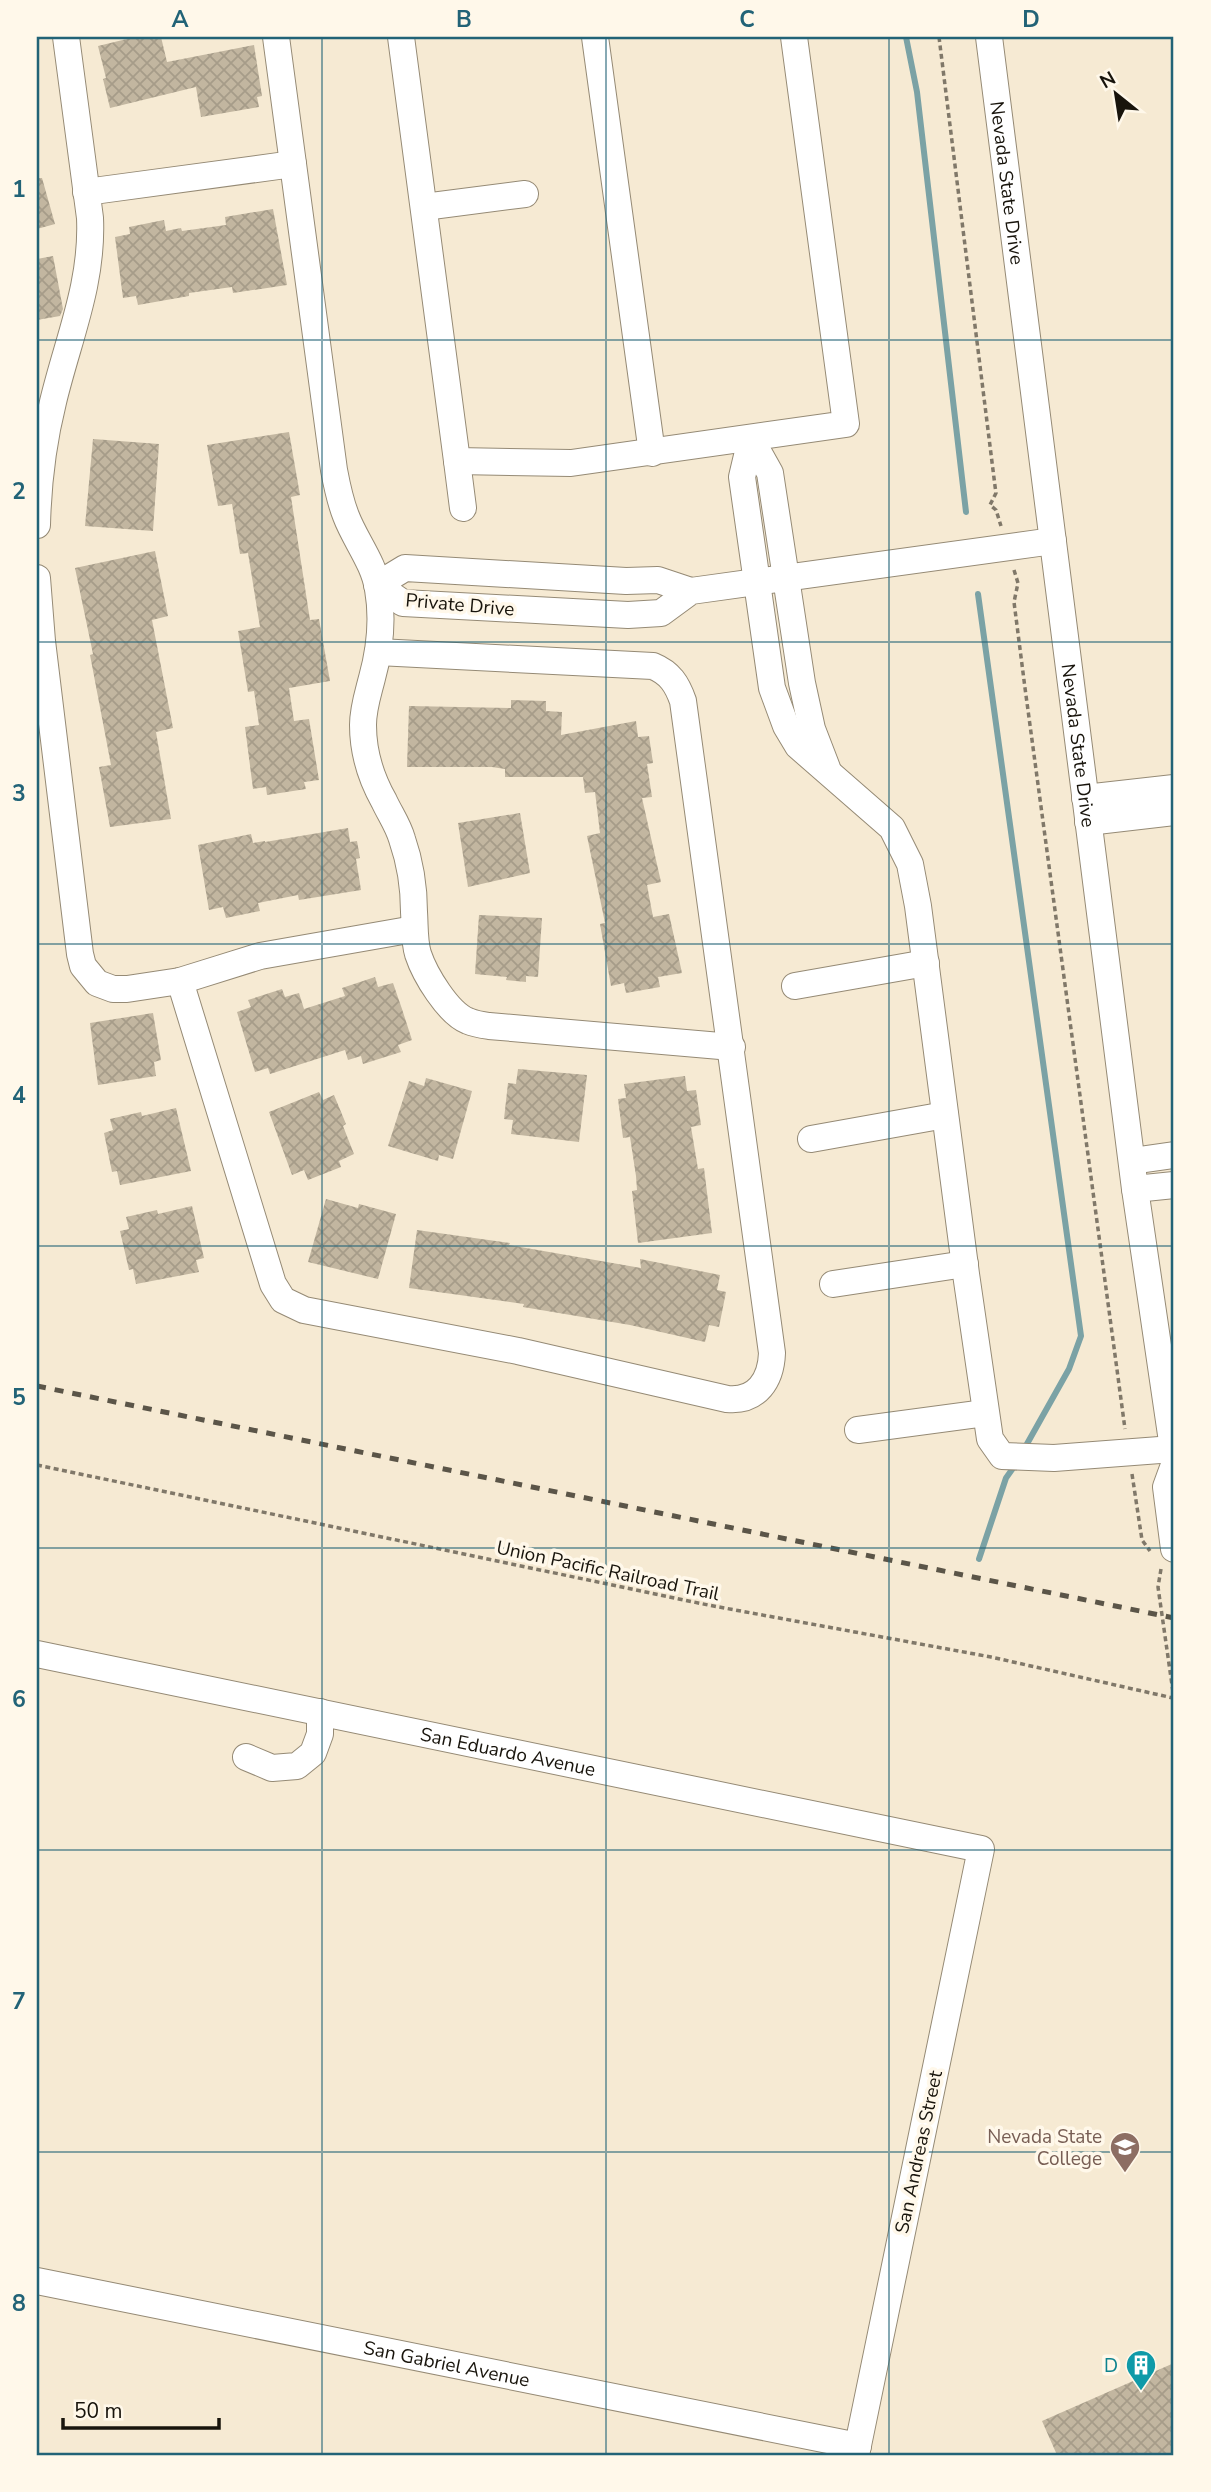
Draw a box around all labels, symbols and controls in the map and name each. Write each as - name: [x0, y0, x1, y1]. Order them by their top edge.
- text: A: [171, 4, 189, 35]
- text: B: [456, 4, 472, 35]
- text: C: [739, 4, 755, 35]
- text: D: [1022, 4, 1040, 35]
- north arrow: [1082, 60, 1152, 130]
- text: N: [1095, 65, 1121, 95]
- street label: Nevada State Drive: [983, 100, 1030, 266]
- text: 1: [12, 174, 26, 205]
- text: 2: [12, 476, 26, 507]
- street label: Private Drive: [404, 587, 516, 623]
- street label: Nevada State Drive: [1055, 662, 1101, 829]
- text: 3: [12, 778, 26, 809]
- text: 4: [12, 1080, 26, 1111]
- text: 5: [12, 1382, 26, 1413]
- street label: Union Pacific Railroad Trail: [494, 1535, 722, 1607]
- text: 6: [12, 1684, 26, 1715]
- street label: San Eduardo Avenue: [418, 1722, 598, 1783]
- text: 7: [12, 1986, 26, 2017]
- street label: San Andreas Street: [889, 2068, 949, 2236]
- place label: Nevada State College: [987, 2124, 1102, 2172]
- school or university icon: Nevada State College: [1108, 2130, 1142, 2174]
- text: 8: [12, 2288, 26, 2319]
- street label: San Gabriel Avenue: [361, 2335, 532, 2394]
- building icon: D: [1124, 2348, 1158, 2392]
- place label: D: [1104, 2353, 1118, 2379]
- scale bar: [63, 2387, 219, 2431]
- text: 50 m: [74, 2397, 123, 2425]

